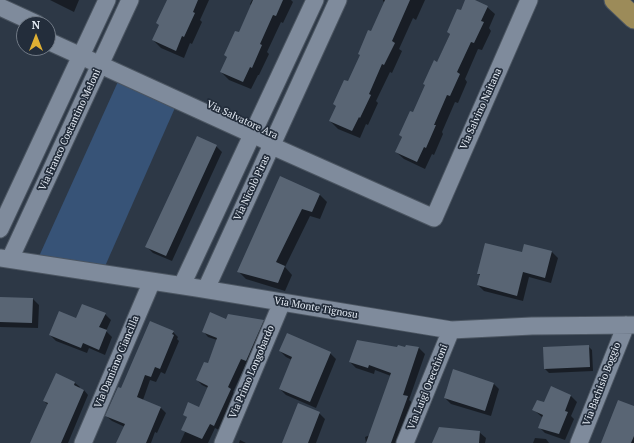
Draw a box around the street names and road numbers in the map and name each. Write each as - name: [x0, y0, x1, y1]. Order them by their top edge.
- street label: Via Salvino Naitana: [458, 66, 504, 152]
- street label: Via Franco Costantino Meloni: [37, 67, 103, 193]
- street label: Via Salvatore Ara: [205, 98, 279, 142]
- street label: Via Nicolò Piras: [232, 153, 272, 223]
- street label: Via Monte Tignosu: [273, 295, 359, 321]
- street label: Via Damiano Ciancilla: [92, 314, 142, 410]
- street label: Via Primo Longobardo: [227, 324, 277, 420]
- street label: Via Bachisio Boggio: [581, 341, 623, 427]
- street label: Via Luigi Orecchioni: [405, 343, 451, 431]

